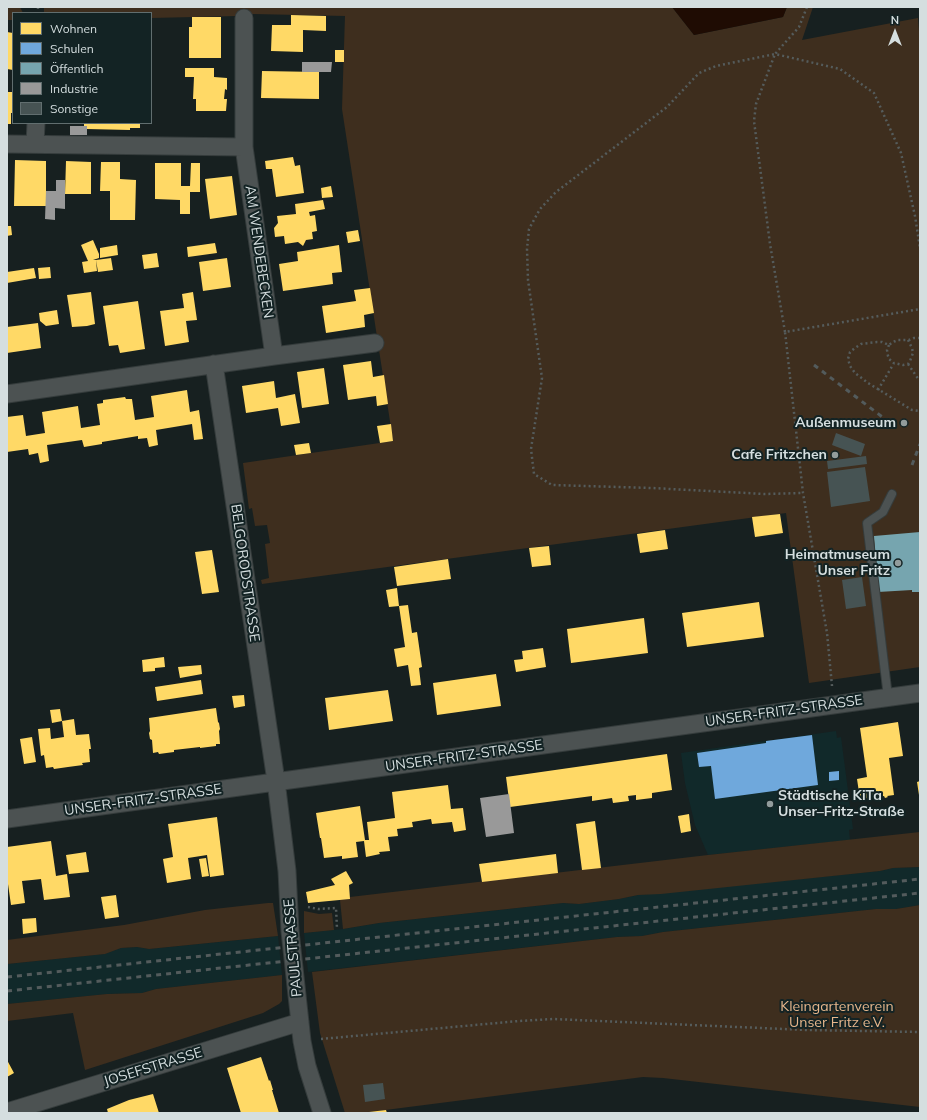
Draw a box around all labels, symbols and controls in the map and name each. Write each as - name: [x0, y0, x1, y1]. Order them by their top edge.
- legend: [12, 12, 152, 124]
- north arrow: [875, 12, 915, 52]
- text: N: [891, 13, 899, 27]
- text: Wohnen: [50, 21, 97, 36]
- text: Schulen: [50, 41, 94, 56]
- text: Öffentlich: [50, 61, 103, 76]
- text: Industrie: [50, 81, 98, 96]
- text: Sonstige: [50, 101, 98, 116]
- street label: AM WENDEBECKEN: [241, 185, 277, 319]
- place label: Außenmuseum: [795, 415, 896, 431]
- marker: Außenmuseum: [899, 418, 909, 428]
- place label: Cafe Fritzchen: [731, 447, 827, 463]
- marker: Cafe Fritzchen: [830, 450, 840, 460]
- street label: BELGORODSTRASSE: [227, 503, 263, 643]
- place label: Heimatmuseum Unser Fritz: [785, 547, 890, 580]
- marker: Heimatmuseum Unser Fritz: [893, 558, 903, 568]
- street label: UNSER-FRITZ-STRASSE: [704, 692, 864, 730]
- street label: UNSER-FRITZ-STRASSE: [384, 737, 544, 775]
- street label: UNSER-FRITZ-STRASSE: [63, 781, 223, 819]
- place label: Städtische KiTa Unser–Fritz-Straße: [778, 788, 904, 820]
- marker: Städtische KiTa Unser–Fritz-Straße: [765, 799, 775, 809]
- street label: PAULSTRASSE: [280, 898, 306, 998]
- park label: Kleingartenverein Unser Fritz e.V.: [780, 999, 894, 1032]
- street label: JOSEFSTRASSE: [102, 1044, 204, 1090]

